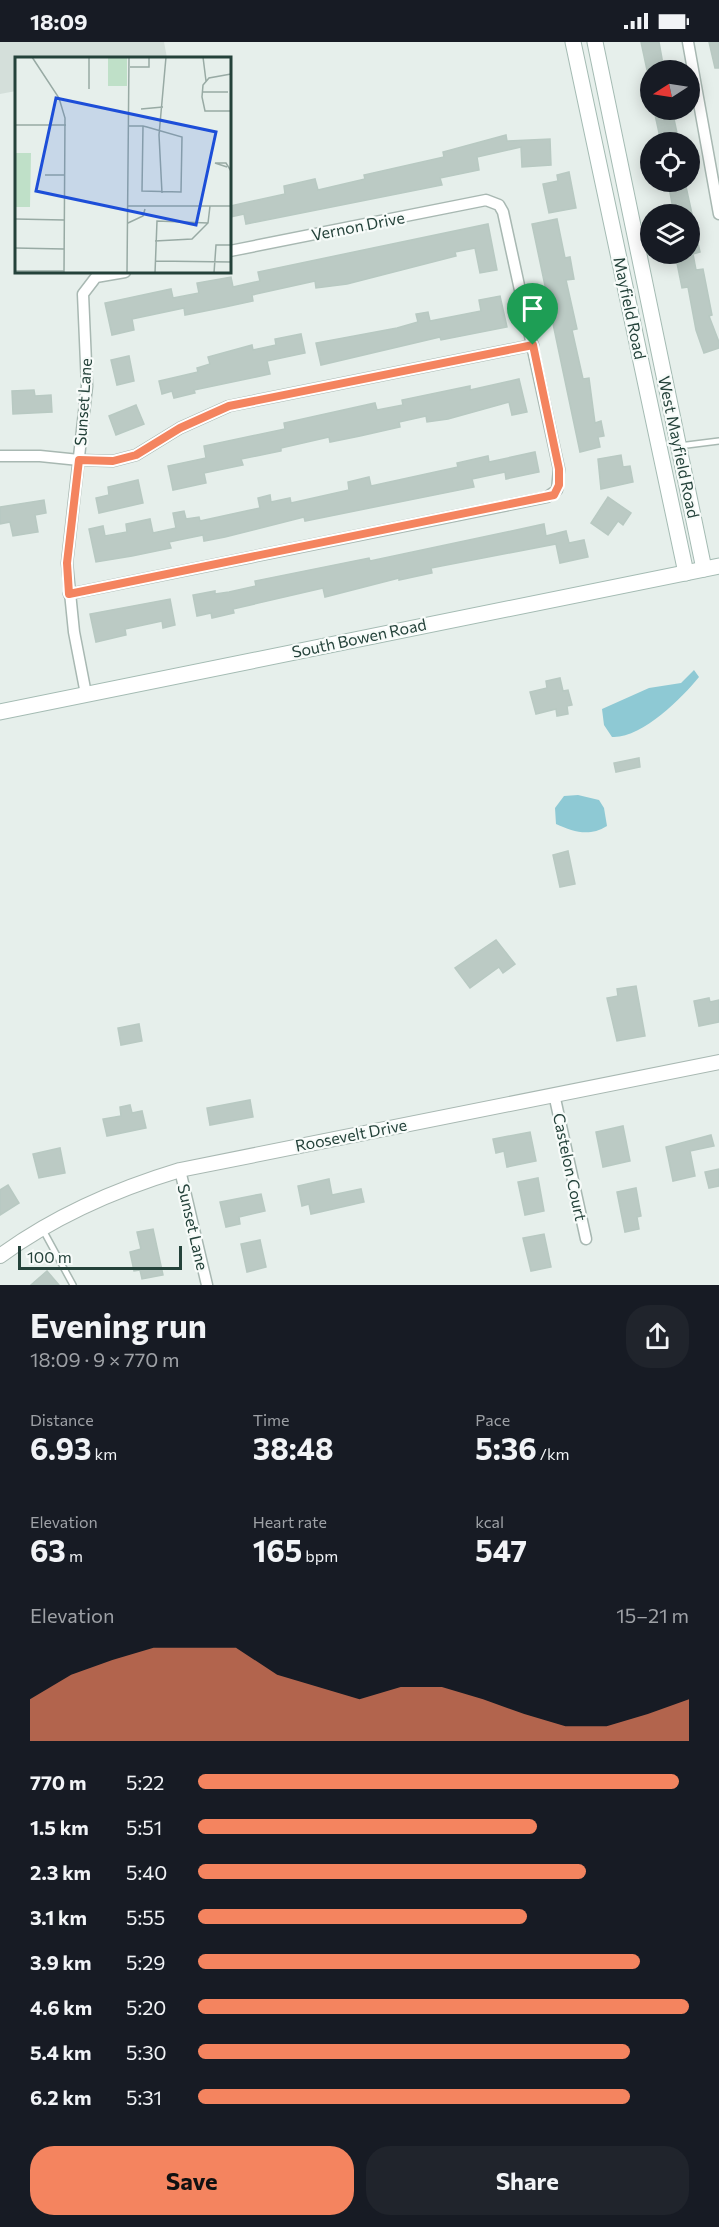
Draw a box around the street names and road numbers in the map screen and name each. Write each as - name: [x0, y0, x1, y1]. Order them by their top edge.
- street label: Vernon Drive: [310, 207, 406, 244]
- street label: Mayfield Road: [610, 255, 651, 361]
- street label: Sunset Lane: [70, 357, 95, 446]
- street label: West Mayfield Road: [655, 374, 704, 520]
- street label: South Bowen Road: [290, 614, 428, 661]
- street label: Castelon Court: [550, 1111, 591, 1223]
- street label: Roosevelt Drive: [293, 1114, 408, 1155]
- street label: Sunset Lane: [174, 1182, 213, 1272]

